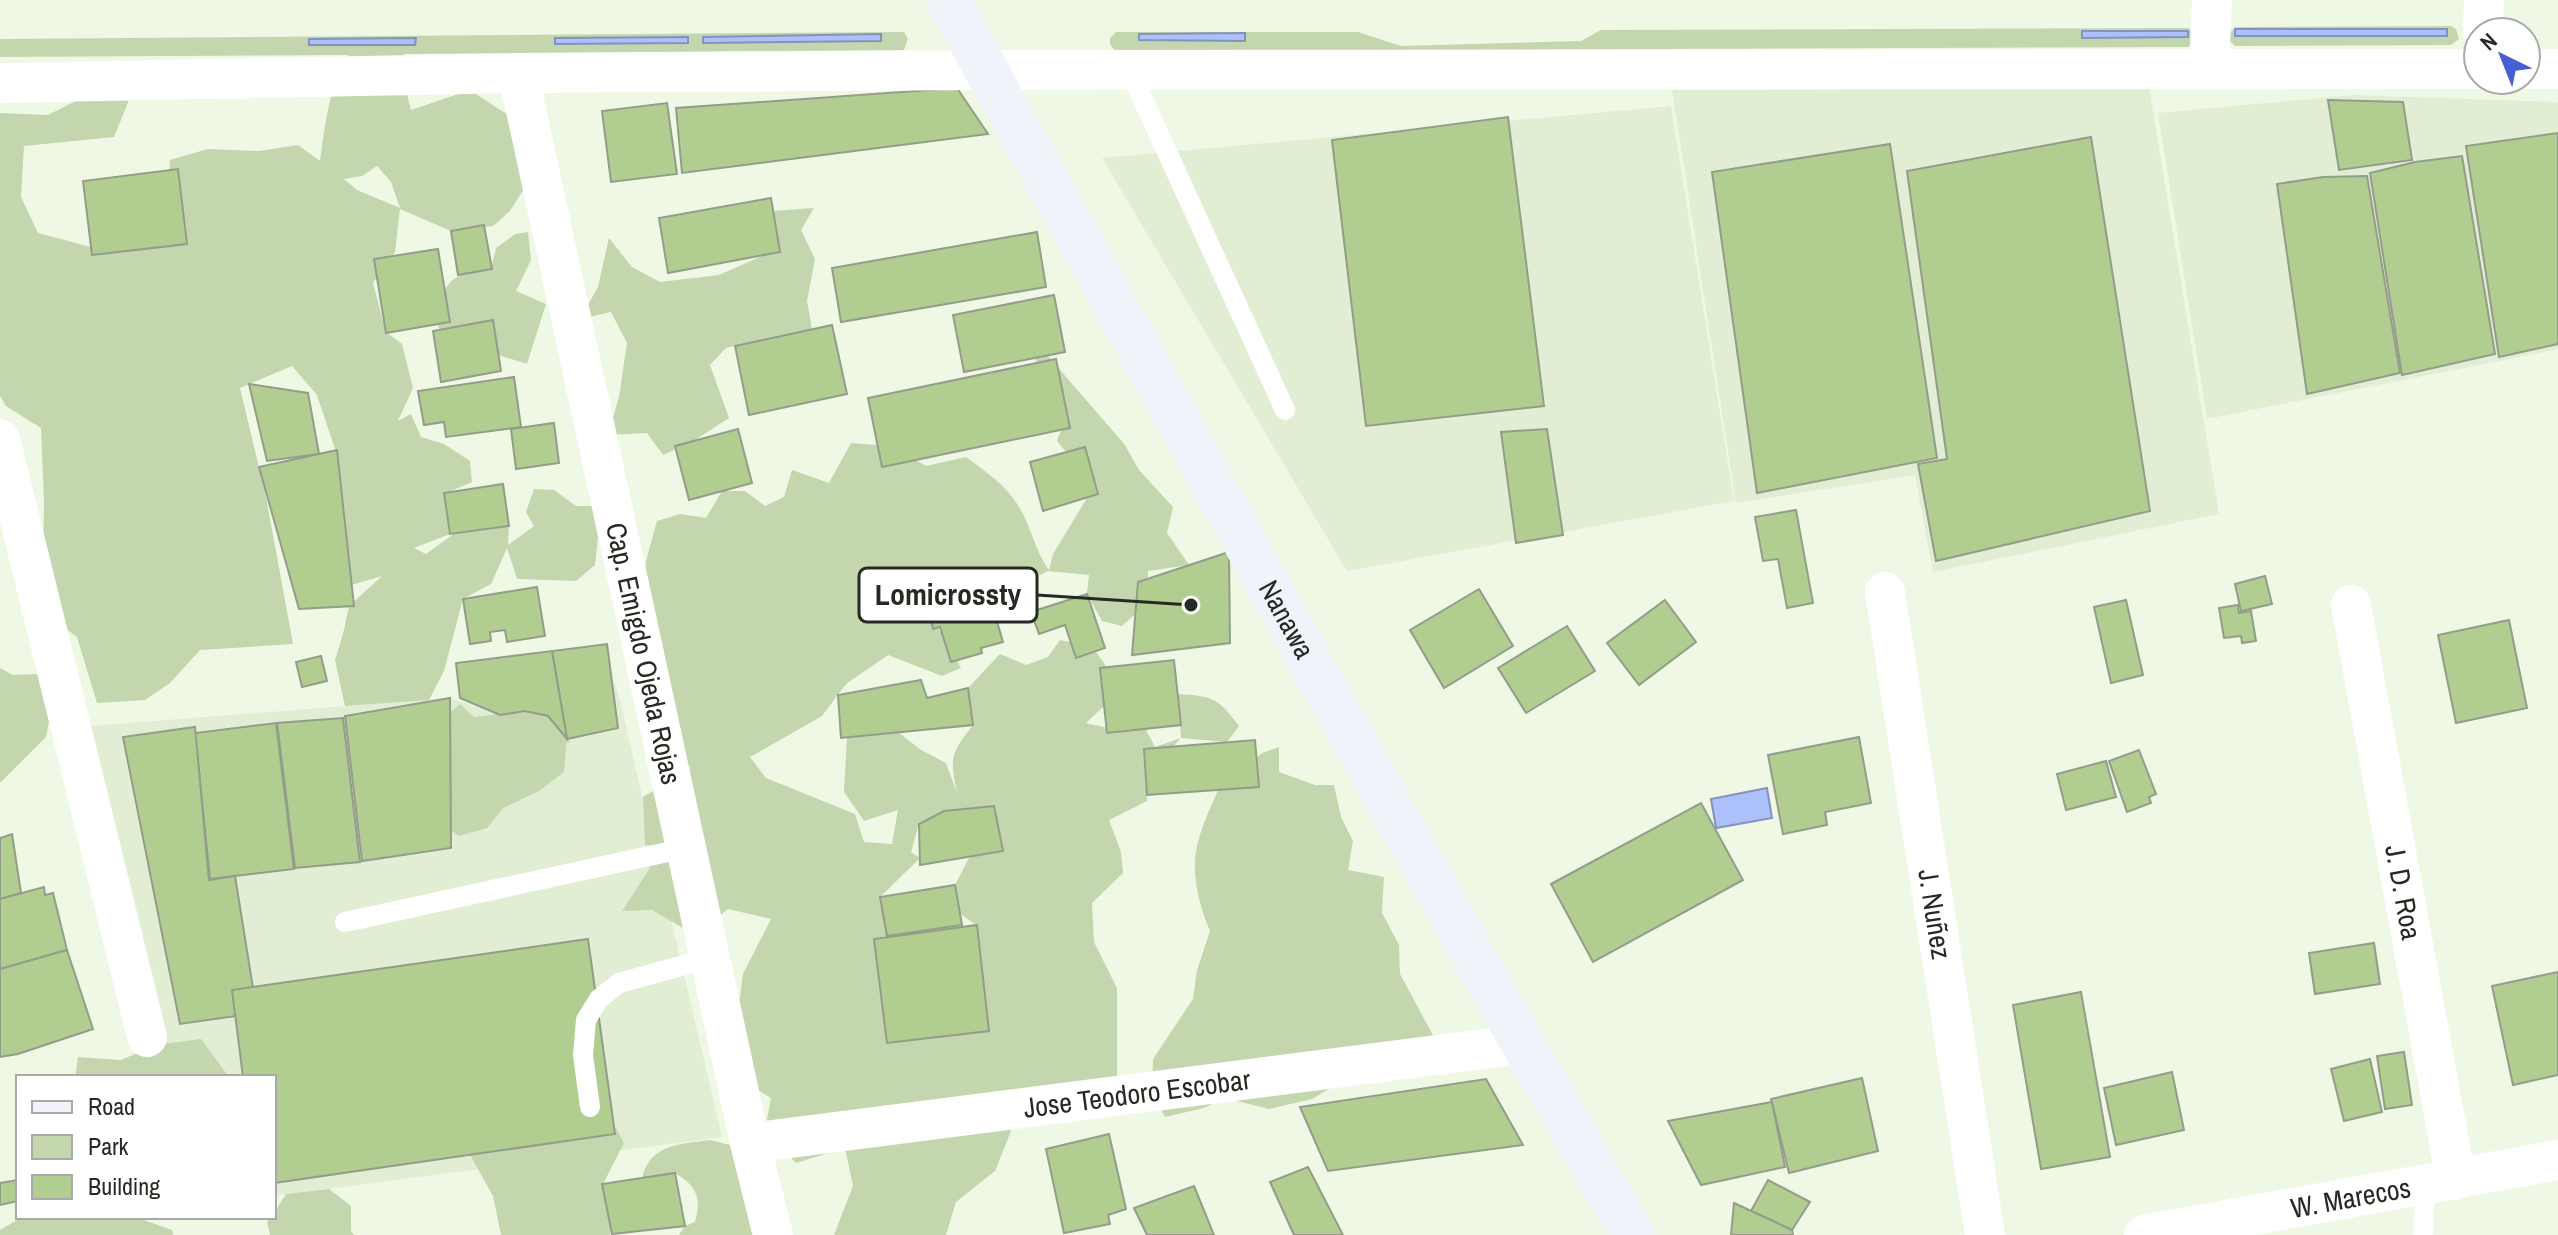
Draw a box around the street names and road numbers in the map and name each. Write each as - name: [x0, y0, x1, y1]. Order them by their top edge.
- street label: Cap. Emigdo Ojeda Rojas: [597, 519, 691, 788]
- street label: Nanawa: [1250, 573, 1324, 666]
- street label: J. D. Roa: [2376, 842, 2431, 943]
- street label: J. Nuñez: [1909, 866, 1961, 962]
- street label: Jose Teodoro Escobar: [1021, 1060, 1253, 1127]
- street label: W. Marecos: [2288, 1168, 2414, 1227]

